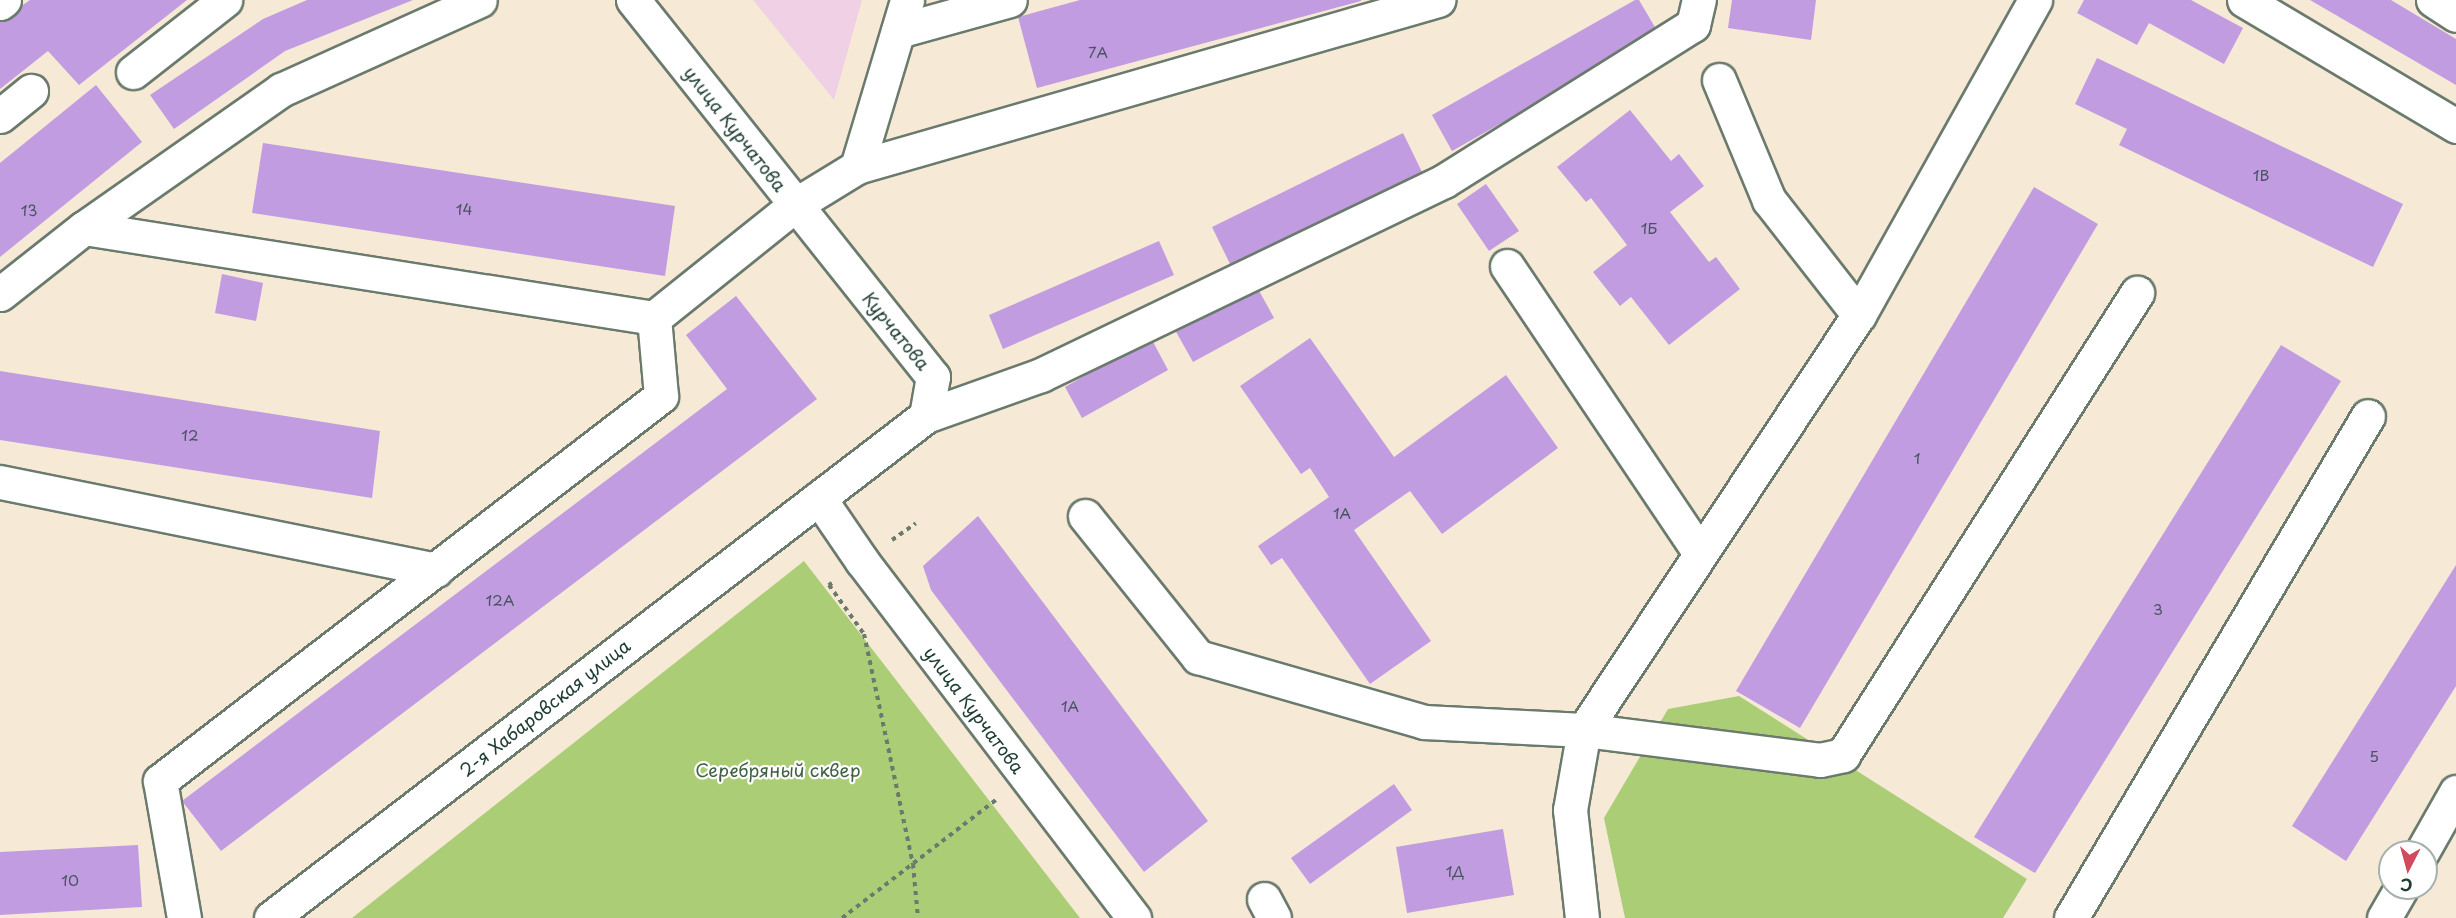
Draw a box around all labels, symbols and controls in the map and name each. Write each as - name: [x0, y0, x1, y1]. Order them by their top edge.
- house number: 7А: [1088, 43, 1108, 61]
- street label: улица Курчатова: [679, 62, 791, 196]
- house number: 1В: [2253, 166, 2269, 184]
- house number: 14: [456, 200, 472, 218]
- house number: 13: [21, 201, 37, 219]
- house number: 1Б: [1641, 219, 1657, 237]
- street label: Курчатова: [858, 288, 934, 374]
- house number: 12: [181, 426, 199, 444]
- house number: 1: [1914, 449, 1920, 467]
- house number: 1А: [1333, 504, 1351, 522]
- house number: 12А: [486, 591, 514, 609]
- house number: 3: [2153, 600, 2163, 618]
- street label: 2-я Хабаровская улица: [455, 634, 635, 782]
- street label: улица Курчатова: [919, 642, 1029, 778]
- house number: 1А: [1061, 697, 1079, 715]
- house number: 5: [2369, 747, 2379, 765]
- park label: Серебряный сквер: [695, 759, 861, 781]
- north arrow: [2378, 840, 2438, 900]
- house number: 1Д: [1446, 862, 1464, 880]
- house number: 10: [61, 871, 79, 889]
- text: С: [2399, 873, 2414, 898]

